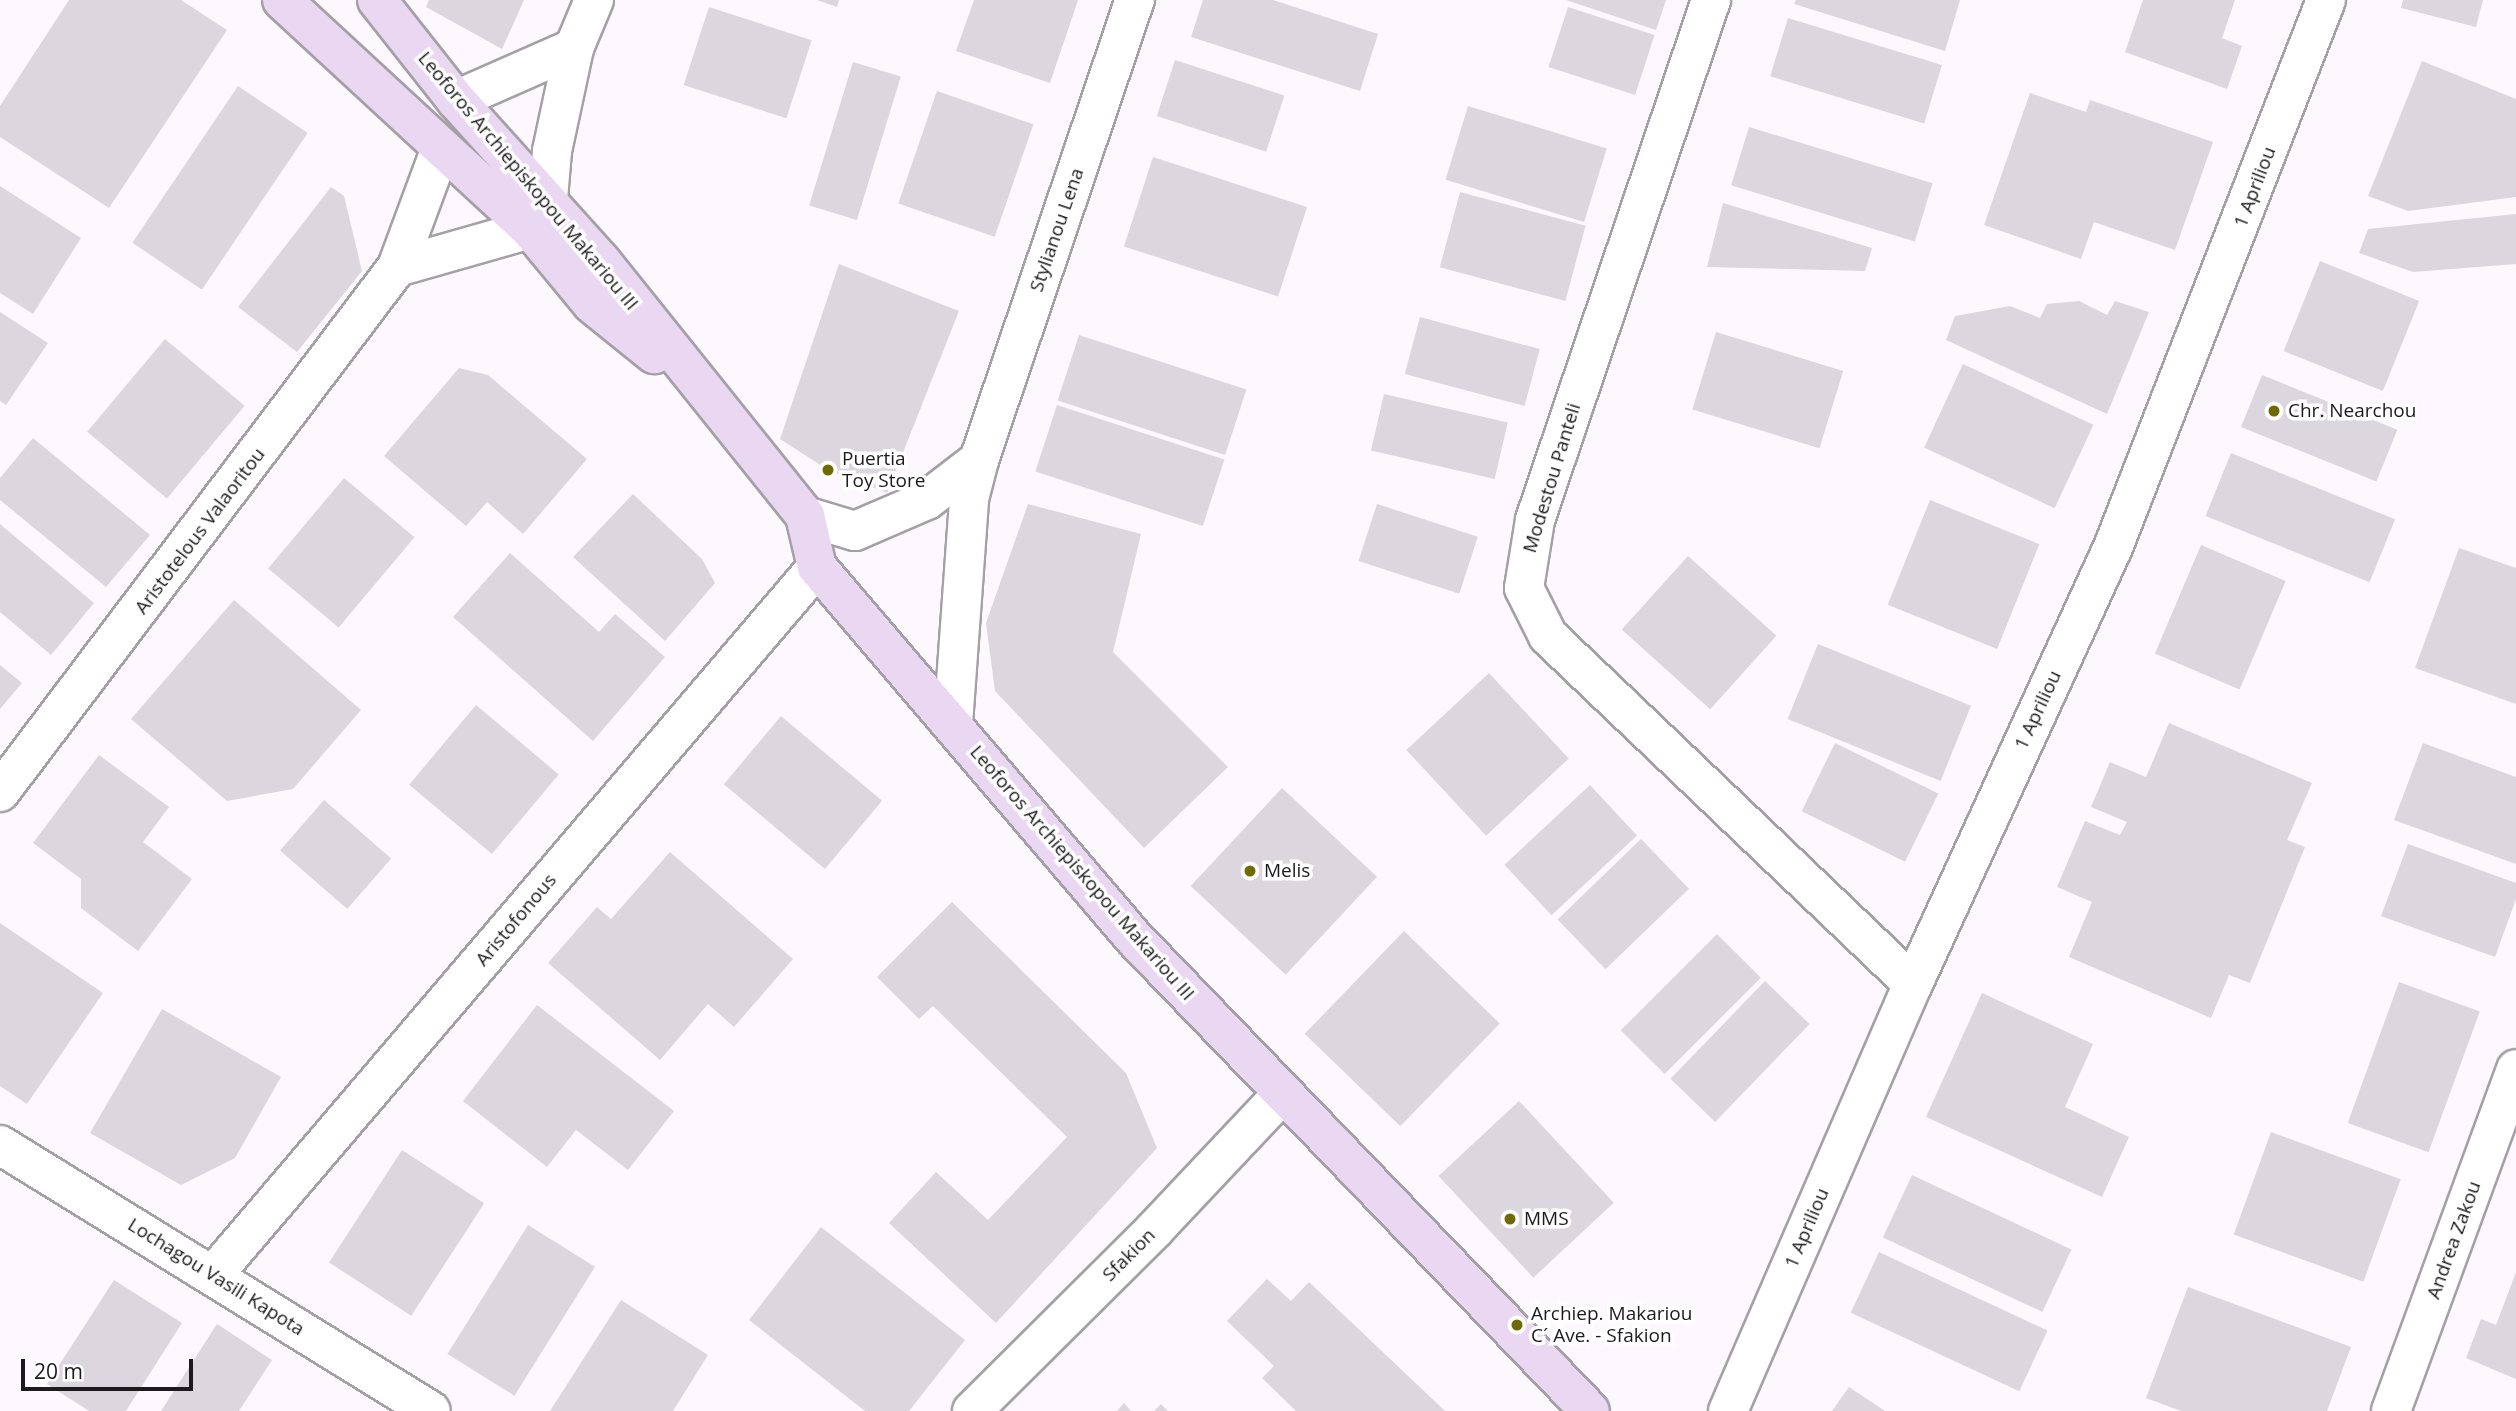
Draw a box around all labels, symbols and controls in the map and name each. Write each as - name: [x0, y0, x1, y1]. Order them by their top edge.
- street label: Leoforos Archiepiskopou Makariou III: [413, 47, 643, 315]
- street label: 1 Apriliou: [2229, 143, 2281, 231]
- street label: Stylianou Lena: [1025, 165, 1089, 295]
- street label: Modestou Panteli: [1518, 400, 1586, 556]
- place label: Chr. Nearchou: [2288, 400, 2416, 422]
- marker: Chr. Nearchou: [2266, 403, 2282, 419]
- street label: Aristotelous Valaoritou: [130, 443, 270, 619]
- place label: Puertia Toy Store: [842, 448, 925, 492]
- marker: Puertia Toy Store: [820, 462, 836, 478]
- street label: 1 Apriliou: [2010, 667, 2066, 753]
- street label: Leoforos Archiepiskopou Makariou III: [965, 741, 1199, 1005]
- place label: Melis: [1264, 860, 1310, 882]
- marker: Melis: [1242, 863, 1258, 879]
- street label: Aristofonous: [471, 869, 561, 971]
- street label: Andrea Zakou: [2422, 1178, 2486, 1302]
- street label: 1 Apriliou: [1780, 1185, 1834, 1271]
- place label: MMS: [1524, 1208, 1569, 1230]
- marker: MMS: [1502, 1211, 1518, 1227]
- street label: Lochagou Vasili Kapota: [124, 1213, 308, 1341]
- street label: Sfakion: [1098, 1224, 1160, 1286]
- place label: Archiep. Makariou C´ Ave. - Sfakion: [1531, 1303, 1692, 1347]
- marker: Archiep. Makariou C´ Ave. - Sfakion: [1509, 1317, 1525, 1333]
- scale bar: [24, 1344, 196, 1388]
- text: 20 m: [34, 1357, 83, 1385]

